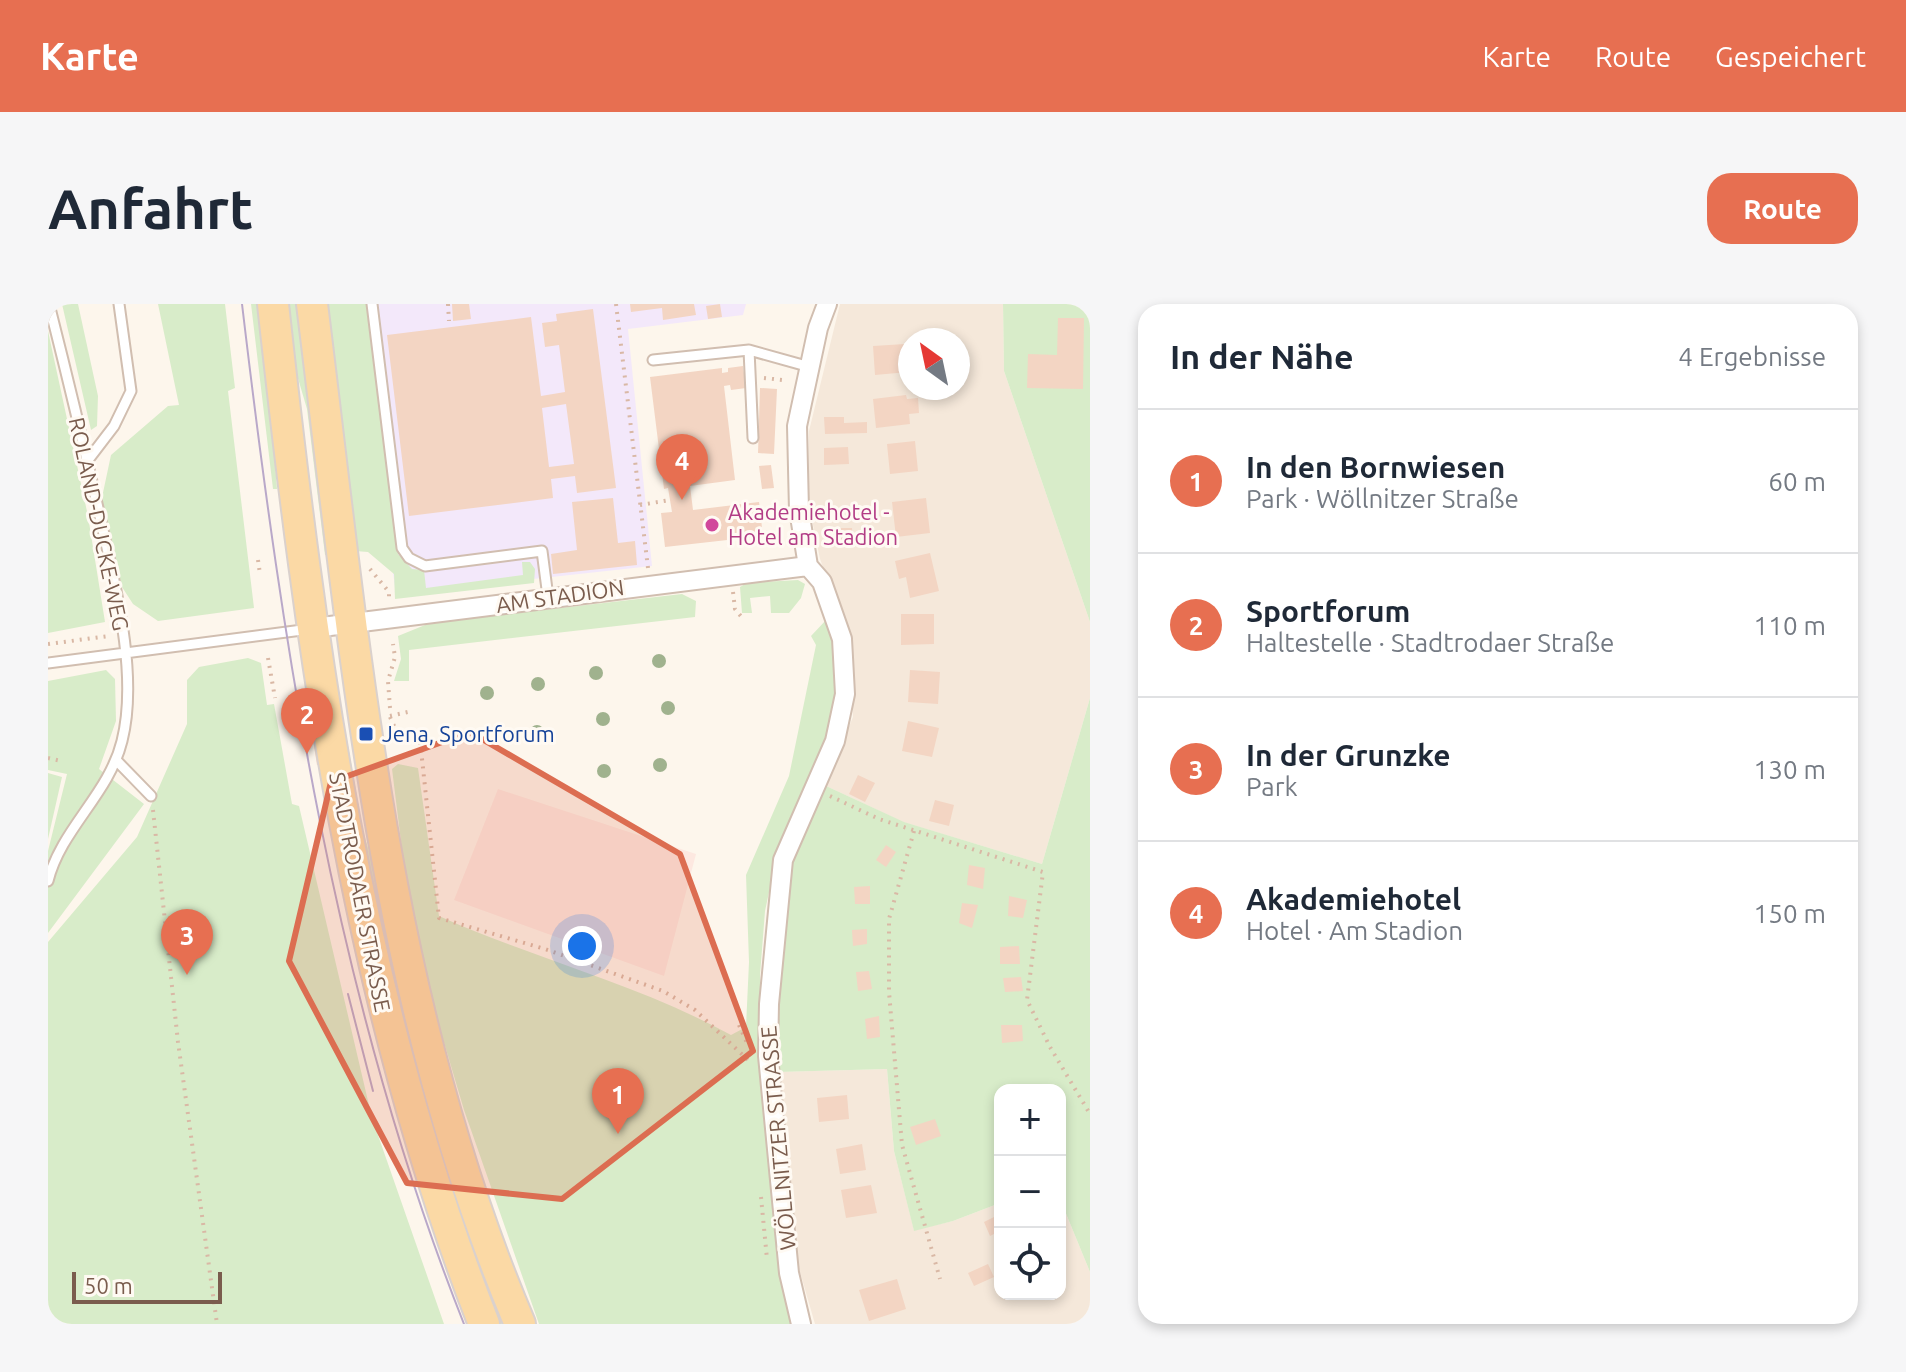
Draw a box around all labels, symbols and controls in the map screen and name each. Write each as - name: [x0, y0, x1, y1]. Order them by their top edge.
- text: Karte: [40, 35, 139, 77]
- text: Karte: [1482, 41, 1551, 72]
- text: Route: [1595, 41, 1671, 72]
- text: Gespeichert: [1715, 41, 1866, 72]
- button: Route: [1707, 173, 1858, 244]
- text: Anfahrt: [48, 177, 253, 240]
- north arrow: [898, 328, 970, 400]
- text: In der Nähe: [1170, 337, 1353, 375]
- text: 4 Ergebnisse: [1678, 342, 1826, 371]
- street label: ROLAND-DUCKE-WEG: [65, 415, 134, 633]
- pin: 4: [656, 434, 708, 500]
- text: In den Bornwiesen: [1246, 450, 1505, 484]
- text: 1: [1189, 467, 1203, 496]
- text: 60 m: [1768, 467, 1826, 496]
- text: Park · Wöllnitzer Straße: [1246, 484, 1519, 513]
- place label: Akademiehotel - Hotel am Stadion: [728, 499, 898, 549]
- marker: Akademiehotel - Hotel am Stadion: [703, 516, 721, 534]
- street label: AM STADION: [494, 574, 626, 617]
- text: Sportforum: [1246, 594, 1410, 628]
- text: 2: [1189, 611, 1203, 640]
- text: 110 m: [1754, 611, 1826, 640]
- text: Haltestelle · Stadtrodaer Straße: [1246, 628, 1614, 657]
- pin: 2: [281, 688, 333, 754]
- place label: Jena, Sportforum: [382, 721, 555, 746]
- marker: Jena, Sportforum: [357, 725, 375, 743]
- text: In der Grunzke: [1246, 738, 1450, 772]
- text: 3: [1189, 755, 1203, 784]
- text: 130 m: [1754, 755, 1826, 784]
- street label: STADTRODAER STRASSE: [325, 770, 396, 1014]
- text: Park: [1246, 772, 1298, 801]
- text: Akademiehotel: [1246, 882, 1461, 916]
- text: 4: [1189, 899, 1203, 928]
- text: 150 m: [1754, 899, 1826, 928]
- pin: 3: [161, 909, 213, 975]
- text: Hotel · Am Stadion: [1246, 916, 1463, 945]
- your location: [562, 926, 602, 966]
- street label: WÖLLNITZER STRASSE: [755, 1025, 800, 1251]
- pin: 1: [592, 1068, 644, 1134]
- map controls: [994, 1084, 1066, 1300]
- button: +: [994, 1084, 1066, 1156]
- button: −: [994, 1156, 1066, 1228]
- button: locate: [994, 1228, 1066, 1300]
- scale bar: [72, 1268, 222, 1304]
- text: 50 m: [84, 1273, 133, 1298]

